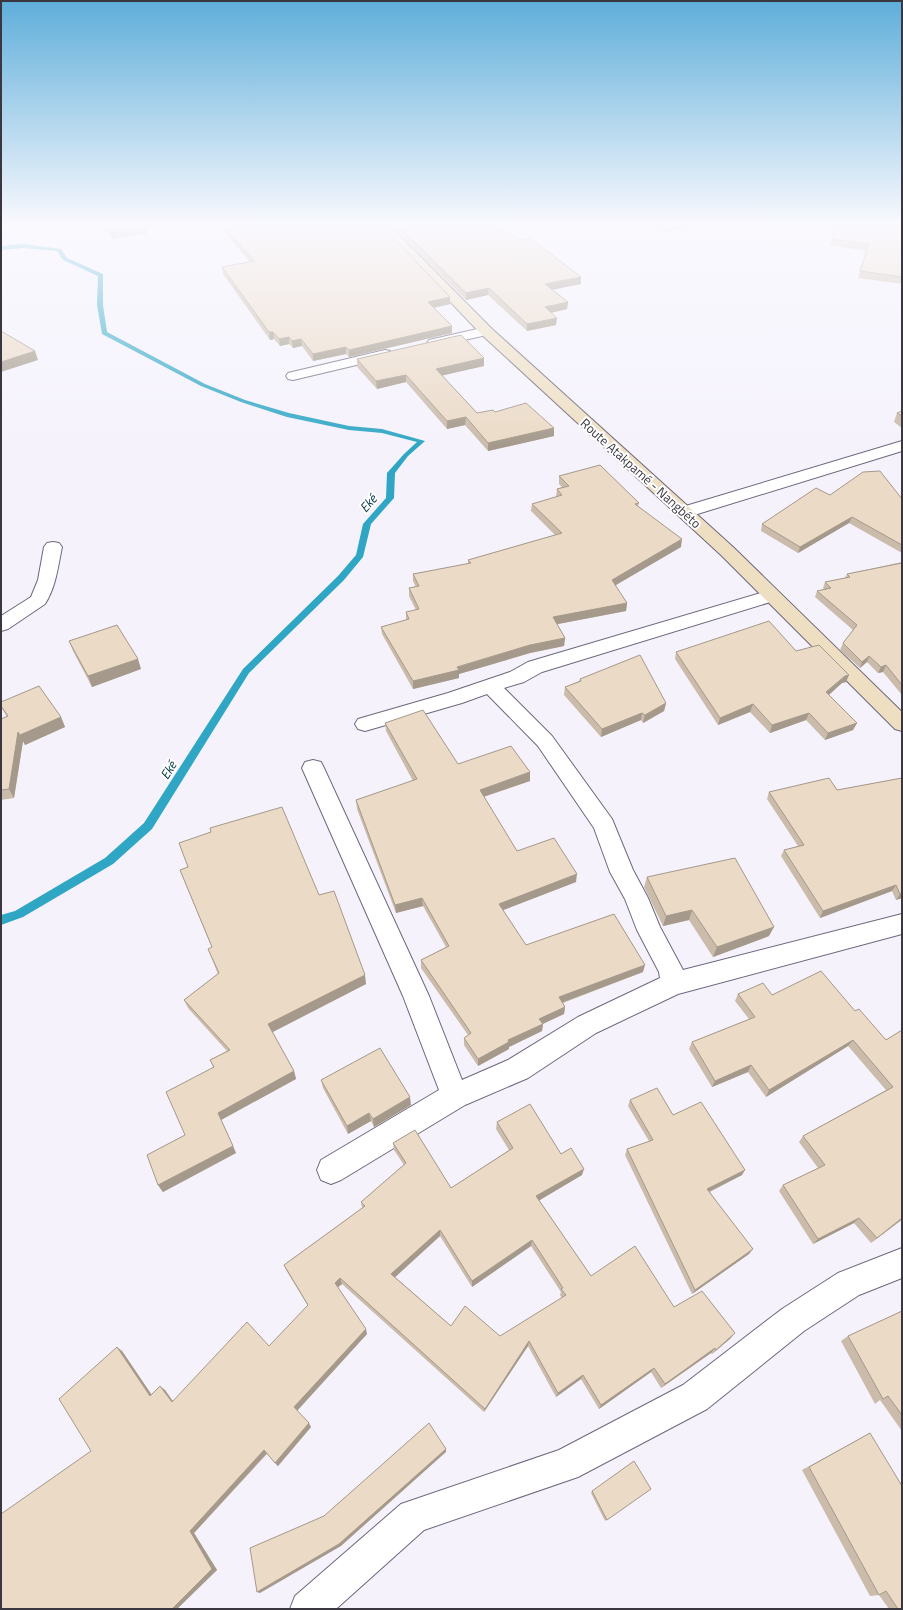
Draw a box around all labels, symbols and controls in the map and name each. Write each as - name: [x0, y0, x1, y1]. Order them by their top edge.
- street label: Route Atakpamé - Nangbéto: [576, 413, 706, 533]
- water label: Eké: [354, 489, 382, 516]
- water label: Eké: [155, 756, 182, 783]

